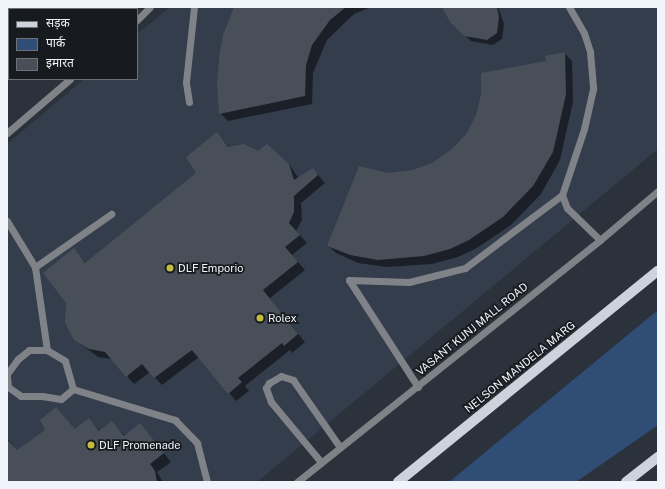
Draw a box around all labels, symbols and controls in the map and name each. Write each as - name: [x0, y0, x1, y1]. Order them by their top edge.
- legend: [8, 8, 138, 80]
- text: सड़क: [46, 16, 70, 30]
- text: पार्क: [46, 36, 65, 50]
- text: इमारत: [46, 56, 74, 70]
- place label: DLF Emporio: [178, 261, 243, 275]
- marker: DLF Emporio: [165, 263, 175, 273]
- street label: VASANT KUNJ MALL ROAD: [413, 280, 531, 378]
- place label: Rolex: [268, 311, 297, 325]
- marker: Rolex: [255, 313, 265, 323]
- street label: NELSON MANDELA MARG: [462, 318, 578, 416]
- place label: DLF Promenade: [99, 438, 181, 452]
- marker: DLF Promenade: [86, 440, 96, 450]

